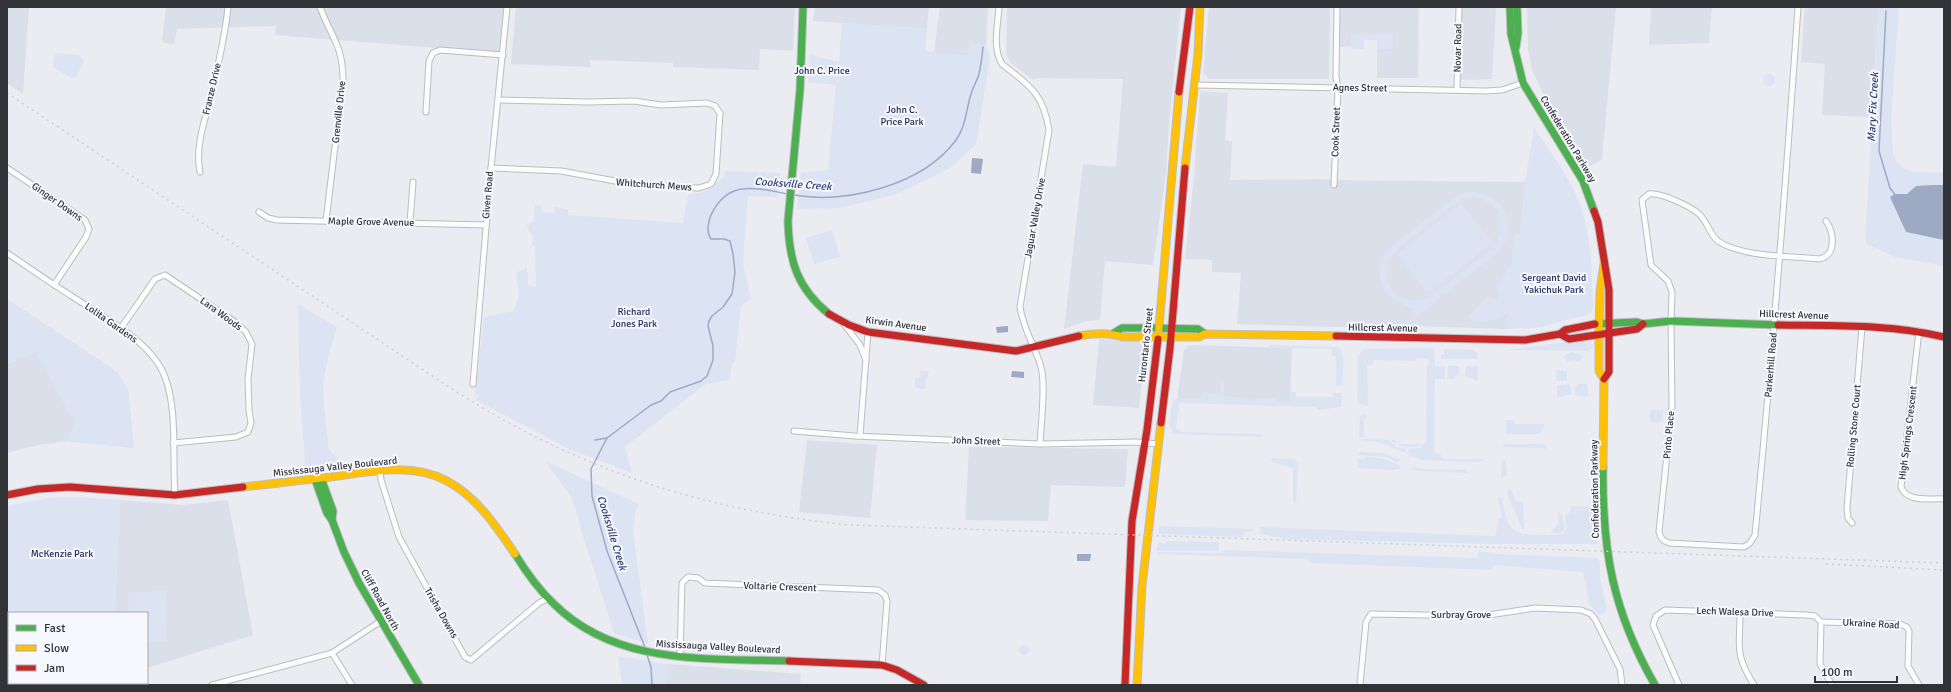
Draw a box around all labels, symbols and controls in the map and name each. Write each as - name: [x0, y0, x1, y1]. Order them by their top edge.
- street label: Novar Road: [1452, 24, 1464, 72]
- street label: Franze Drive: [200, 62, 224, 116]
- park label: John C. Price: [794, 65, 850, 77]
- water label: Mary Fix Creek: [1865, 70, 1881, 142]
- street label: Grenville Drive: [330, 80, 348, 144]
- street label: Agnes Street: [1333, 82, 1388, 94]
- street label: Confederation Parkway: [1537, 94, 1599, 185]
- park label: John C. Price Park: [880, 104, 924, 128]
- street label: Cook Street: [1329, 106, 1343, 157]
- street label: Given Road: [480, 171, 496, 219]
- water label: Cooksville Creek: [754, 175, 834, 193]
- street label: Whitchurch Mews: [616, 176, 693, 194]
- street label: Jaguar Valley Drive: [1022, 177, 1048, 259]
- street label: Ginger Downs: [29, 180, 85, 224]
- street label: Maple Grove Avenue: [328, 215, 414, 229]
- park label: Sergeant David Yakichuk Park: [1522, 272, 1586, 296]
- street label: Lara Woods: [198, 295, 245, 334]
- street label: Lolita Gardens: [82, 300, 140, 346]
- park label: Richard Jones Park: [611, 306, 657, 330]
- street label: Hurontario Street: [1136, 307, 1156, 383]
- street label: Hillcrest Avenue: [1759, 308, 1829, 322]
- street label: Kirwin Avenue: [865, 314, 927, 334]
- street label: Hillcrest Avenue: [1348, 321, 1418, 335]
- street label: Parkerhill Road: [1762, 332, 1780, 398]
- street label: Rolling Stone Court: [1844, 383, 1864, 468]
- street label: High Springs Crescent: [1896, 385, 1920, 481]
- street label: Pinto Place: [1661, 411, 1677, 459]
- street label: John Street: [951, 434, 1001, 448]
- street label: Confederation Parkway: [1588, 439, 1602, 539]
- street label: Mississauga Valley Boulevard: [272, 455, 398, 479]
- water label: Cooksville Creek: [594, 494, 630, 573]
- park label: McKenzie Park: [31, 548, 93, 560]
- street label: Cliff Road North: [358, 567, 402, 633]
- street label: Voltarie Crescent: [743, 580, 817, 594]
- street label: Trisha Downs: [422, 585, 461, 641]
- street label: Lech Walesa Drive: [1696, 605, 1774, 619]
- street label: Surbray Grove: [1431, 609, 1491, 621]
- legend: [8, 612, 148, 684]
- street label: Ukraine Road: [1842, 617, 1900, 631]
- text: Fast: [44, 621, 65, 636]
- street label: Mississauga Valley Boulevard: [655, 638, 781, 656]
- text: Slow: [44, 641, 69, 656]
- scale bar: [1815, 658, 1897, 684]
- text: Jam: [44, 661, 65, 676]
- text: 100 m: [1821, 665, 1853, 680]

